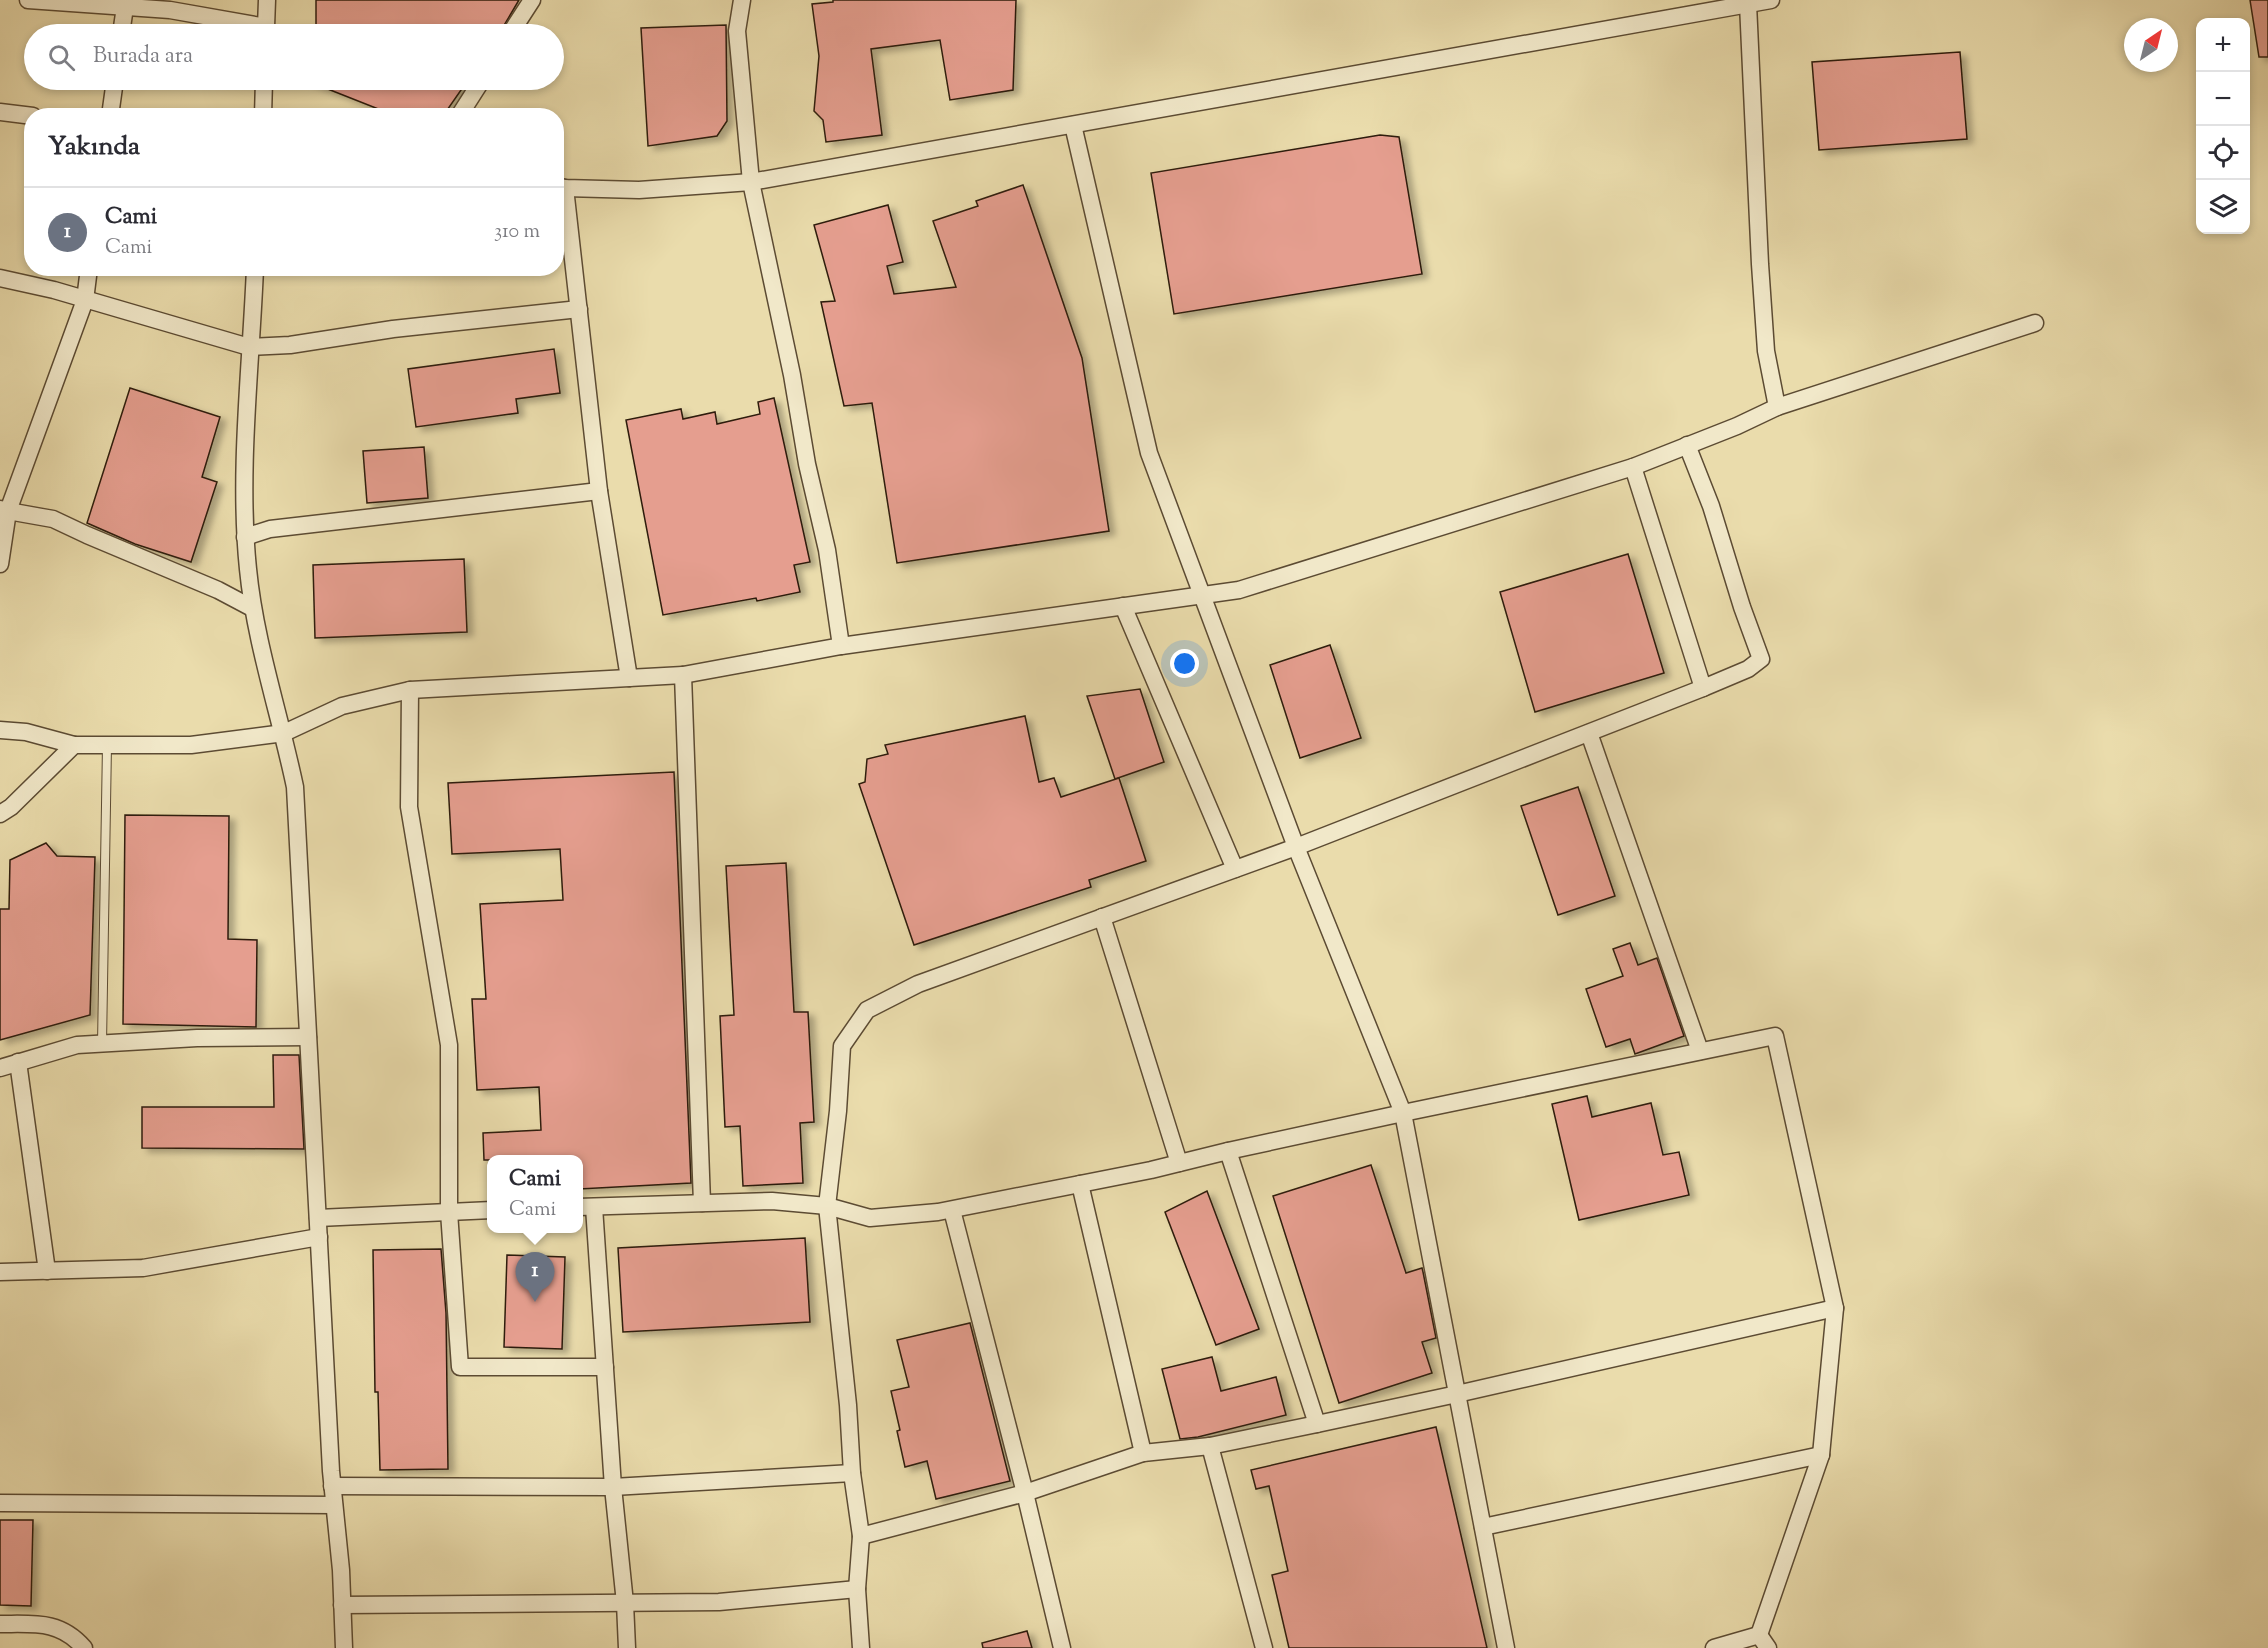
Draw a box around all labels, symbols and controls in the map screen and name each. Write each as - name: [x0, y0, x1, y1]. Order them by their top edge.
- north arrow: [2124, 18, 2178, 72]
- map controls: [2196, 18, 2250, 234]
- button: +: [2196, 18, 2250, 72]
- search box: [24, 24, 564, 90]
- icon: search: [45, 41, 78, 74]
- text: Burada ara: [93, 41, 193, 73]
- button: −: [2196, 72, 2250, 126]
- button: locate: [2196, 126, 2250, 180]
- text: Yakında: [48, 129, 140, 166]
- button: layers: [2196, 180, 2250, 234]
- text: Cami: [105, 202, 157, 234]
- text: 1: [64, 218, 71, 247]
- text: 310 m: [494, 218, 540, 247]
- text: Cami: [105, 234, 152, 263]
- your location: [1170, 649, 1199, 678]
- popup: [487, 1155, 583, 1233]
- text: Cami: [509, 1164, 561, 1196]
- text: Cami: [509, 1196, 556, 1225]
- pin: 1: [516, 1252, 554, 1302]

